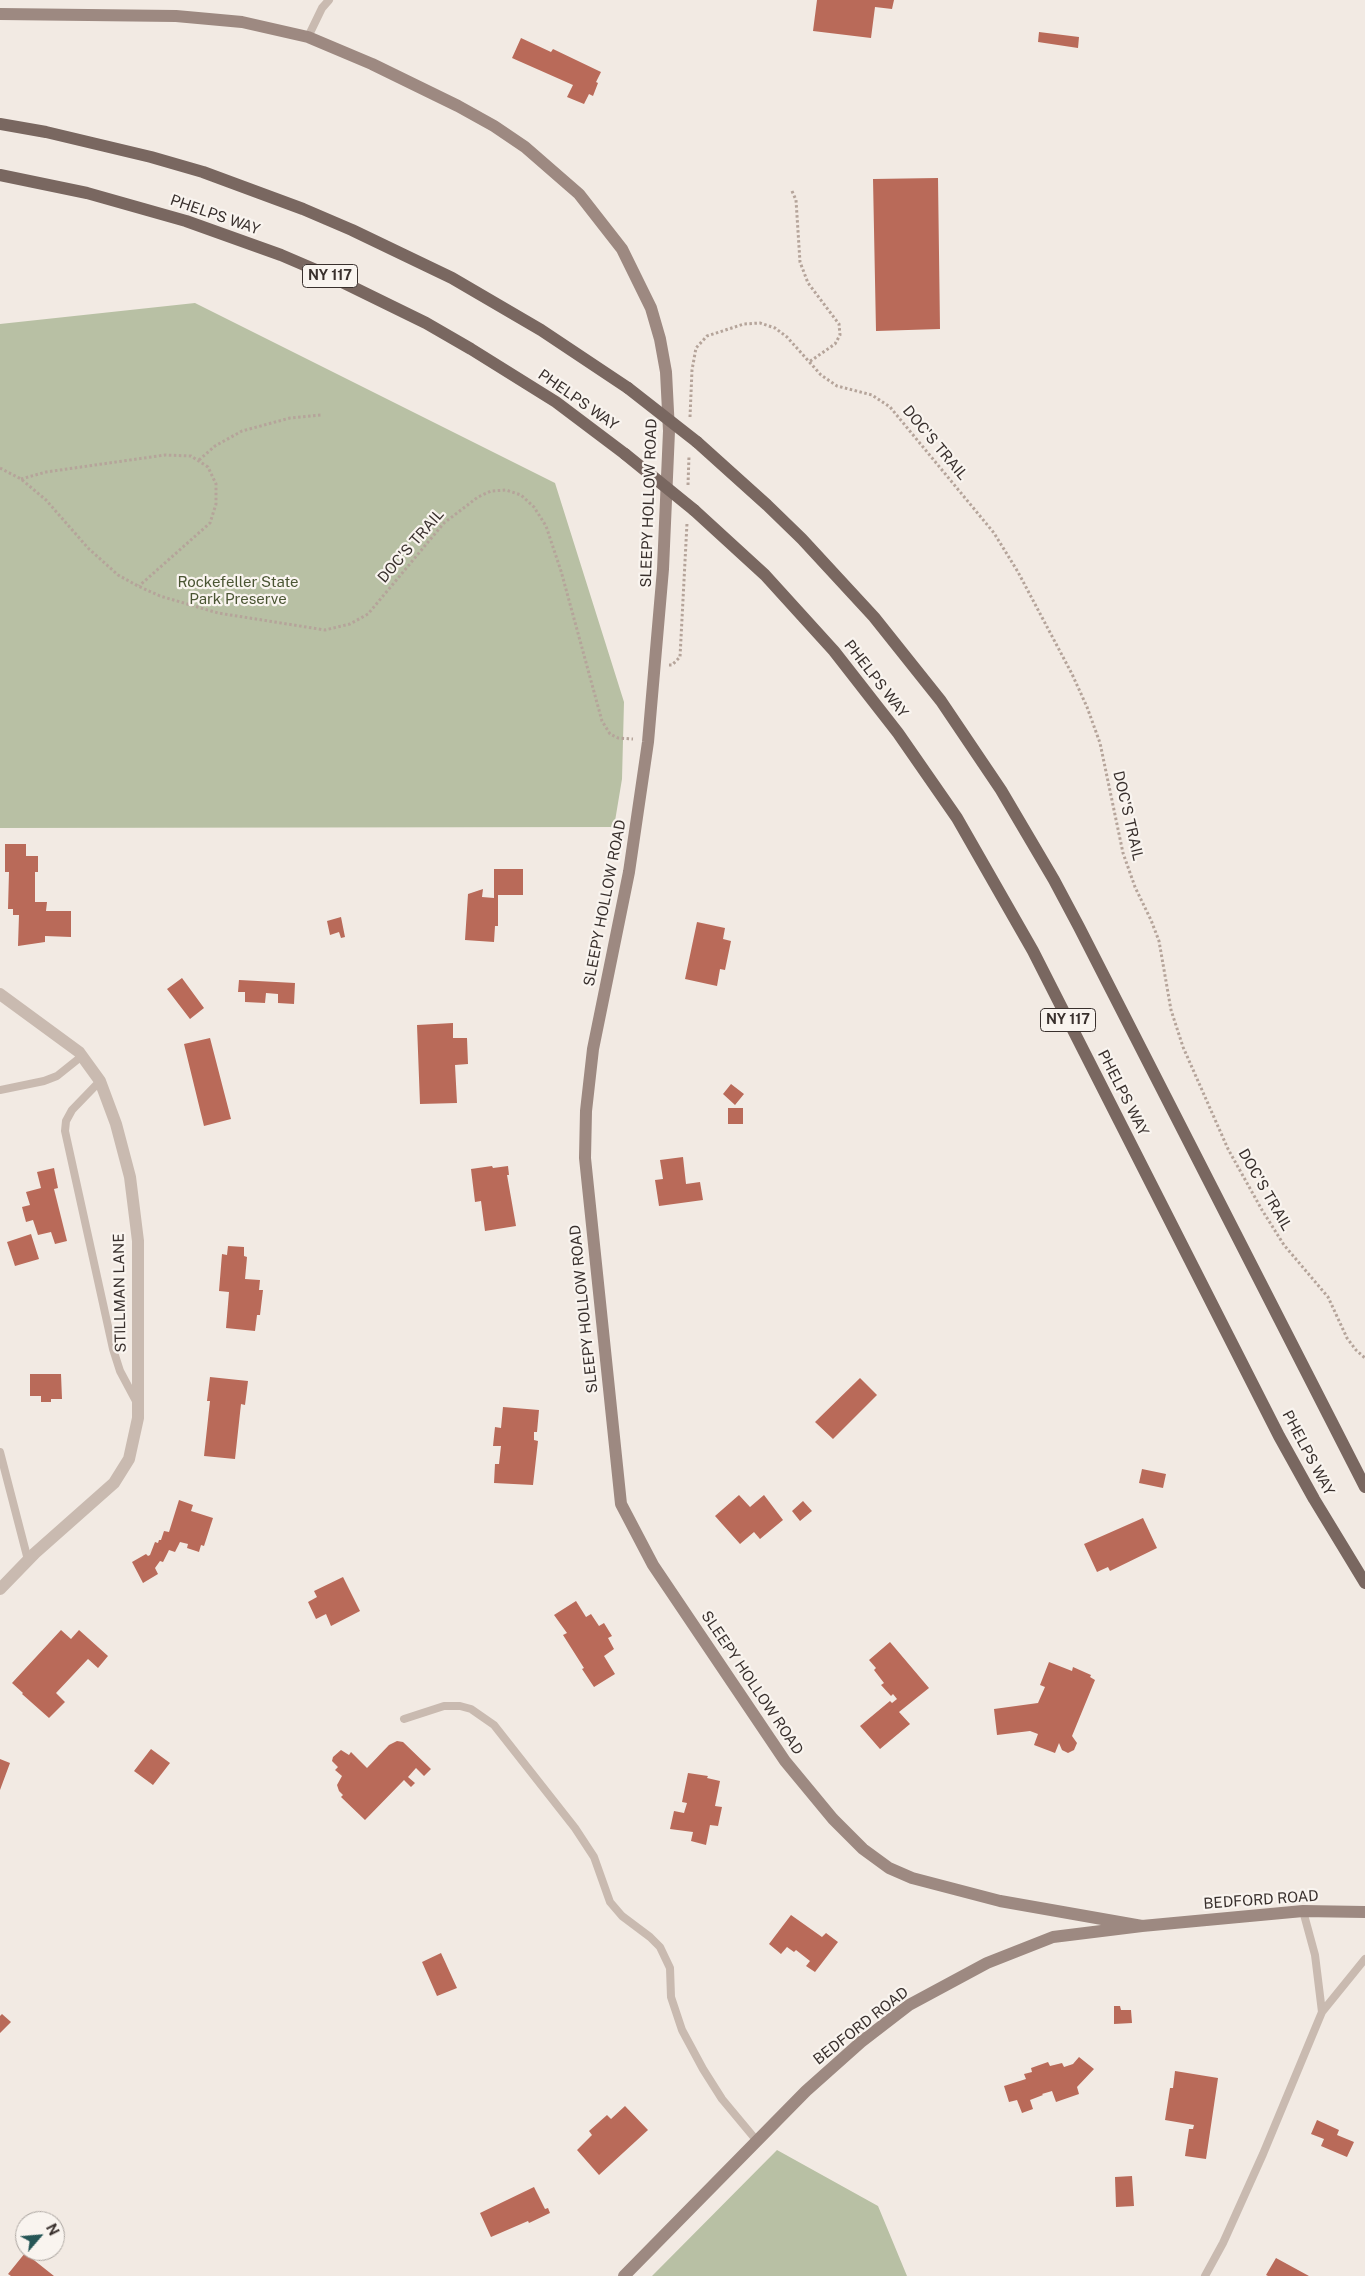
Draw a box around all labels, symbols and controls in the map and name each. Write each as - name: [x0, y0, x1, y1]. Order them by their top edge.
- street label: PHELPS WAY: [168, 191, 262, 239]
- road number: NY 117: [302, 264, 358, 288]
- street label: PHELPS WAY: [534, 366, 622, 434]
- street label: DOC'S TRAIL: [899, 402, 971, 484]
- street label: SLEEPY HOLLOW ROAD: [637, 418, 661, 588]
- street label: DOC'S TRAIL: [374, 505, 448, 587]
- park label: Rockefeller State Park Preserve: [177, 573, 299, 608]
- street label: PHELPS WAY: [840, 637, 912, 721]
- street label: DOC'S TRAIL: [1109, 769, 1147, 863]
- street label: SLEEPY HOLLOW ROAD: [580, 818, 630, 988]
- road number: NY 117: [1040, 1008, 1096, 1032]
- street label: PHELPS WAY: [1094, 1047, 1152, 1139]
- street label: DOC'S TRAIL: [1234, 1146, 1296, 1234]
- street label: SLEEPY HOLLOW ROAD: [566, 1224, 602, 1394]
- street label: STILLMAN LANE: [110, 1233, 130, 1353]
- street label: PHELPS WAY: [1278, 1407, 1338, 1499]
- street label: SLEEPY HOLLOW ROAD: [697, 1608, 807, 1758]
- street label: BEDFORD ROAD: [1203, 1887, 1319, 1913]
- street label: BEDFORD ROAD: [810, 1983, 912, 2069]
- north arrow: [15, 2211, 65, 2261]
- text: N: [43, 2221, 62, 2238]

